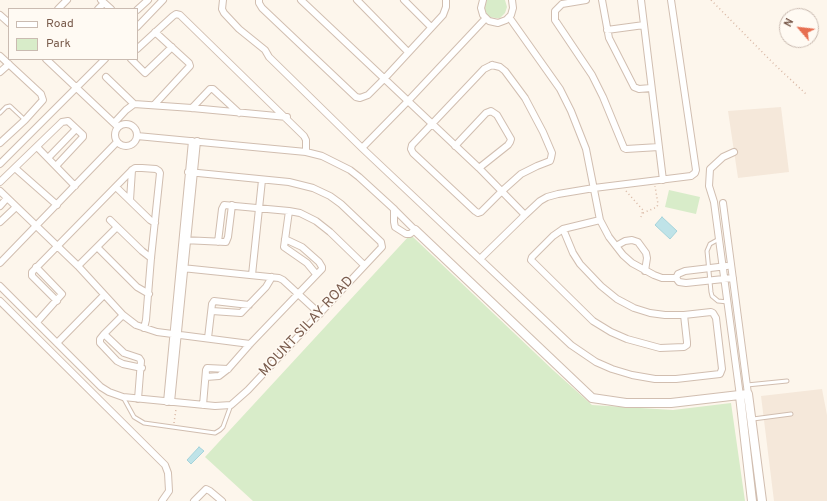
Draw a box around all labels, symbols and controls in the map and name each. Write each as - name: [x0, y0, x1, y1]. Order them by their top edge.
- legend: [8, 8, 138, 60]
- north arrow: [779, 8, 819, 48]
- text: Road: [46, 16, 74, 32]
- text: N: [781, 16, 797, 30]
- text: Park: [46, 36, 71, 52]
- street label: MOUNT SILAY ROAD: [256, 273, 358, 381]

